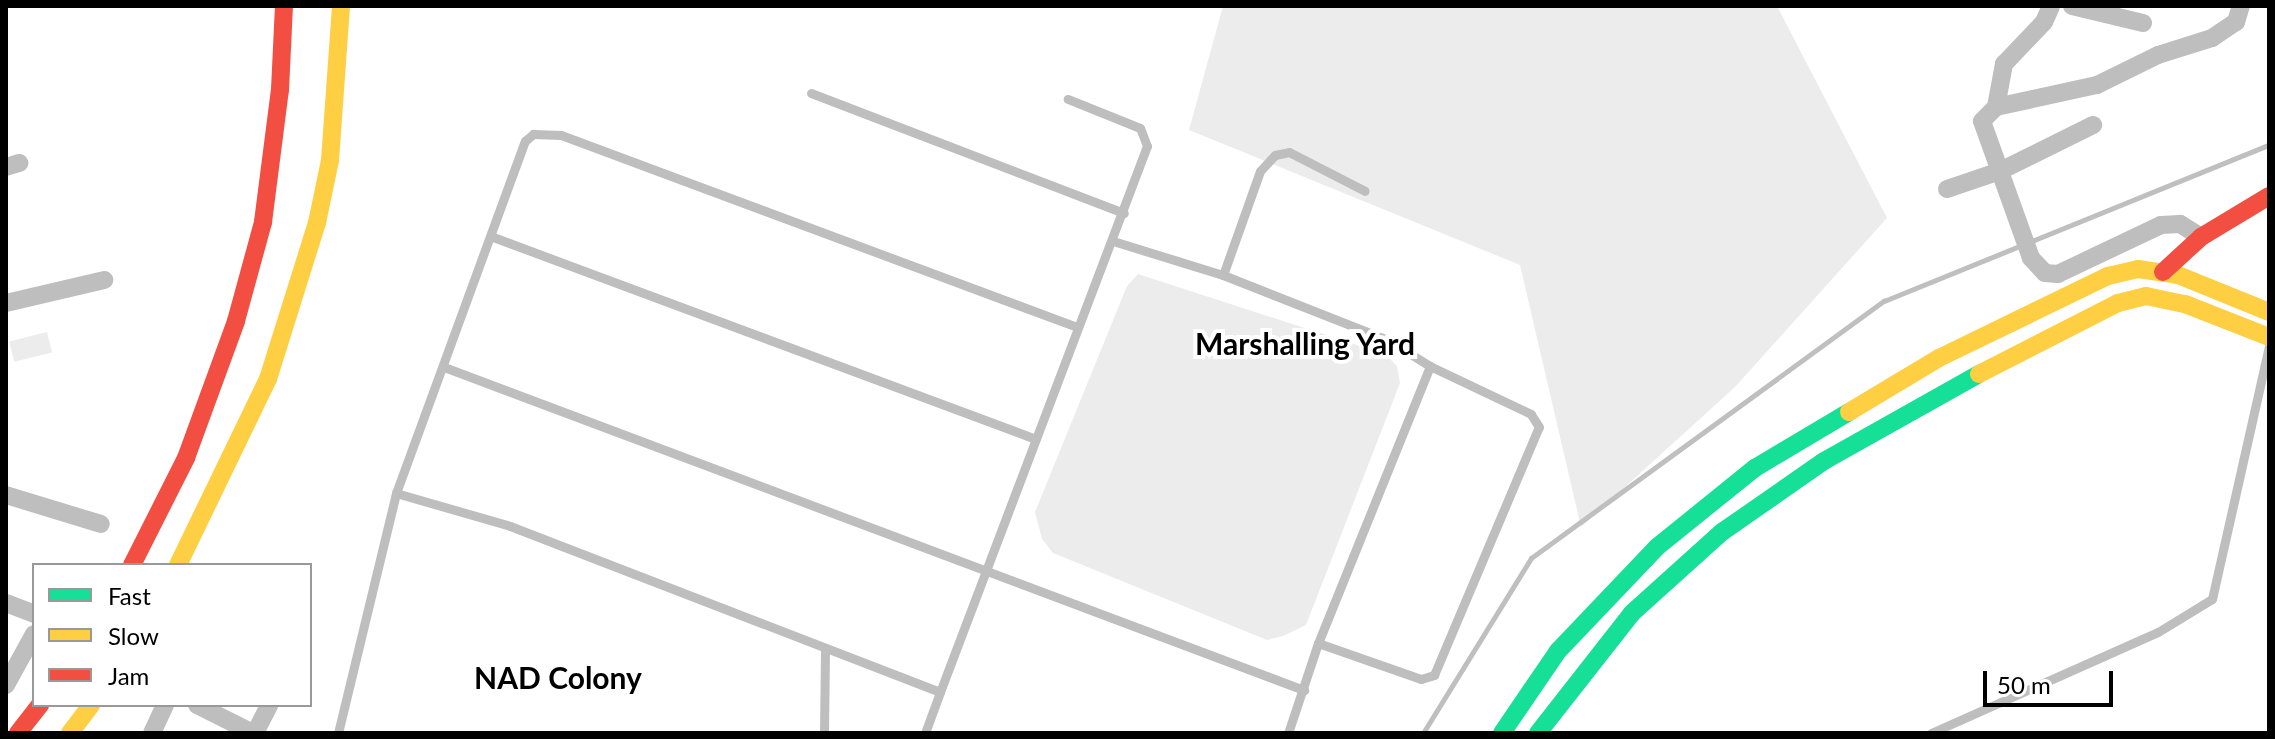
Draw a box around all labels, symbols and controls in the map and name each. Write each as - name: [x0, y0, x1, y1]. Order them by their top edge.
- district label: Marshalling Yard: [1194, 325, 1416, 361]
- legend: [32, 563, 312, 707]
- text: Fast: [108, 581, 151, 610]
- text: Slow: [108, 621, 159, 650]
- scale bar: [1987, 655, 2117, 705]
- district label: NAD Colony: [474, 659, 642, 695]
- text: Jam: [108, 661, 149, 690]
- text: 50 m: [1997, 670, 2051, 699]

